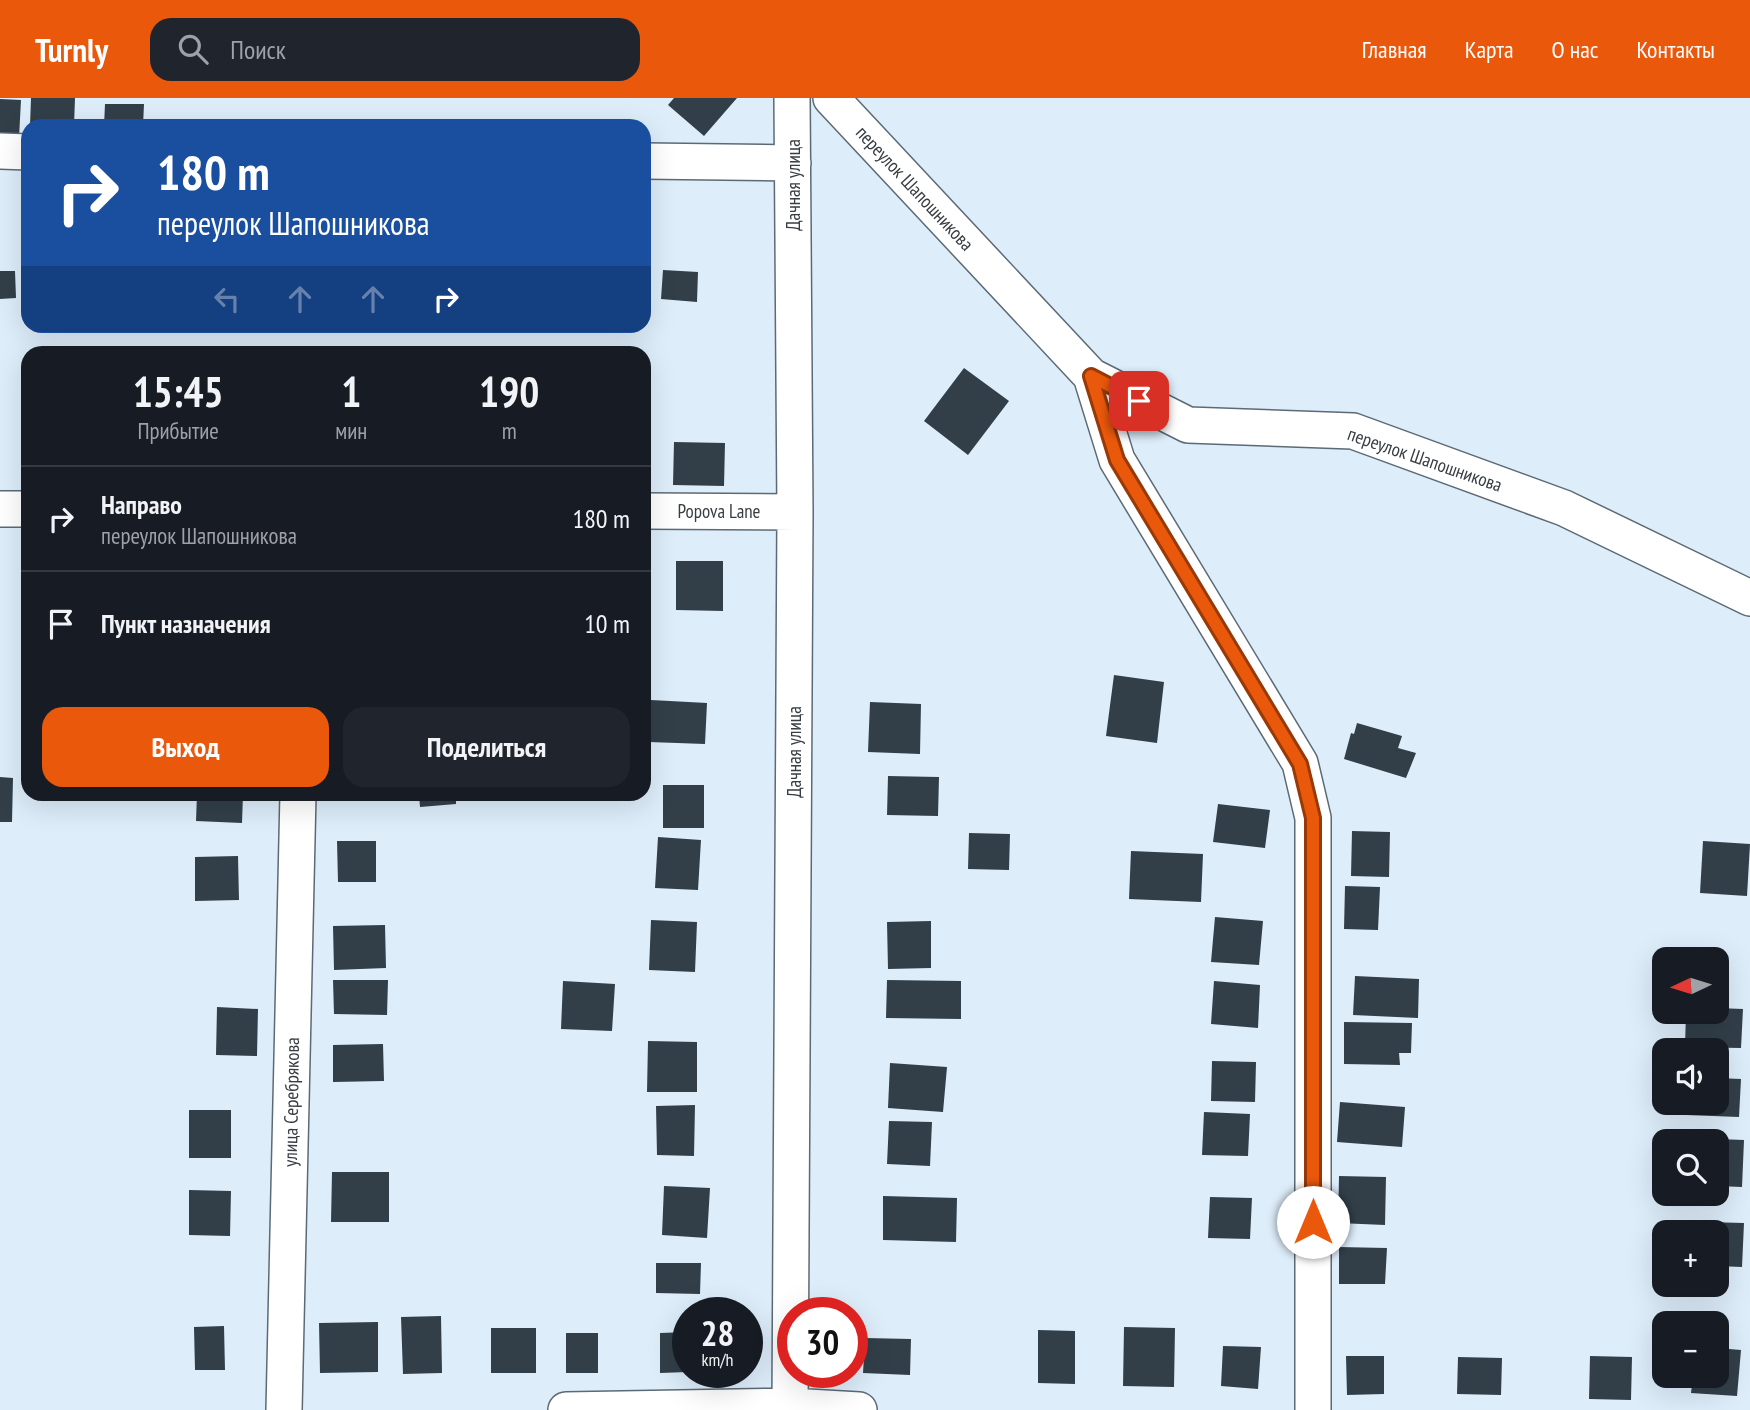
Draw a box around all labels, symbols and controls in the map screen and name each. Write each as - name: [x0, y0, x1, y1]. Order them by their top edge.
- search box: [150, 18, 640, 81]
- text: Turnly: [35, 28, 108, 71]
- icon: search: [174, 30, 212, 68]
- text: Поиск: [230, 33, 286, 66]
- text: Главная: [1362, 34, 1427, 65]
- text: Карта: [1465, 34, 1514, 65]
- text: О нас: [1552, 34, 1598, 65]
- text: Контакты: [1636, 34, 1715, 65]
- street label: переулок Шапошникова: [851, 121, 979, 255]
- street label: Дачная улица: [781, 139, 805, 231]
- text: 180 m: [157, 140, 270, 204]
- icon: right: [42, 147, 133, 238]
- text: переулок Шапошникова: [157, 202, 430, 244]
- icon: left: [208, 280, 246, 318]
- icon: ahead: [281, 280, 319, 318]
- icon: ahead: [354, 280, 392, 318]
- icon: right: [427, 280, 465, 318]
- text: 15:45: [133, 364, 224, 419]
- text: 1: [341, 364, 361, 419]
- text: 190: [479, 364, 539, 419]
- pin: [1109, 371, 1169, 431]
- icon: arrive: [1120, 382, 1158, 420]
- text: Прибытие: [137, 416, 219, 445]
- text: мин: [335, 416, 367, 445]
- text: m: [502, 416, 517, 445]
- street label: переулок Шапошникова: [1345, 421, 1505, 497]
- text: Направо: [101, 488, 182, 521]
- street label: Popova Lane: [678, 499, 761, 523]
- icon: right: [42, 500, 80, 538]
- text: 180 m: [572, 502, 630, 535]
- text: переулок Шапошникова: [101, 521, 297, 550]
- icon: arrive: [42, 605, 80, 643]
- text: Пункт назначения: [101, 607, 271, 640]
- text: 10 m: [584, 607, 630, 640]
- street label: Дачная улица: [782, 706, 806, 798]
- button: Выход: [42, 707, 329, 787]
- button: Поделиться: [343, 707, 630, 787]
- north arrow: [1652, 947, 1729, 1024]
- map controls: [1652, 947, 1729, 1388]
- street label: улица Серебрякова: [278, 1037, 304, 1167]
- button: sound: [1652, 1038, 1729, 1115]
- button: search: [1652, 1129, 1729, 1206]
- position arrow: [1276, 1185, 1350, 1259]
- button: +: [1652, 1220, 1729, 1297]
- speed limit sign: 30: [777, 1297, 868, 1388]
- text: 28: [701, 1310, 734, 1356]
- button: −: [1652, 1311, 1729, 1388]
- text: km/h: [702, 1348, 733, 1371]

